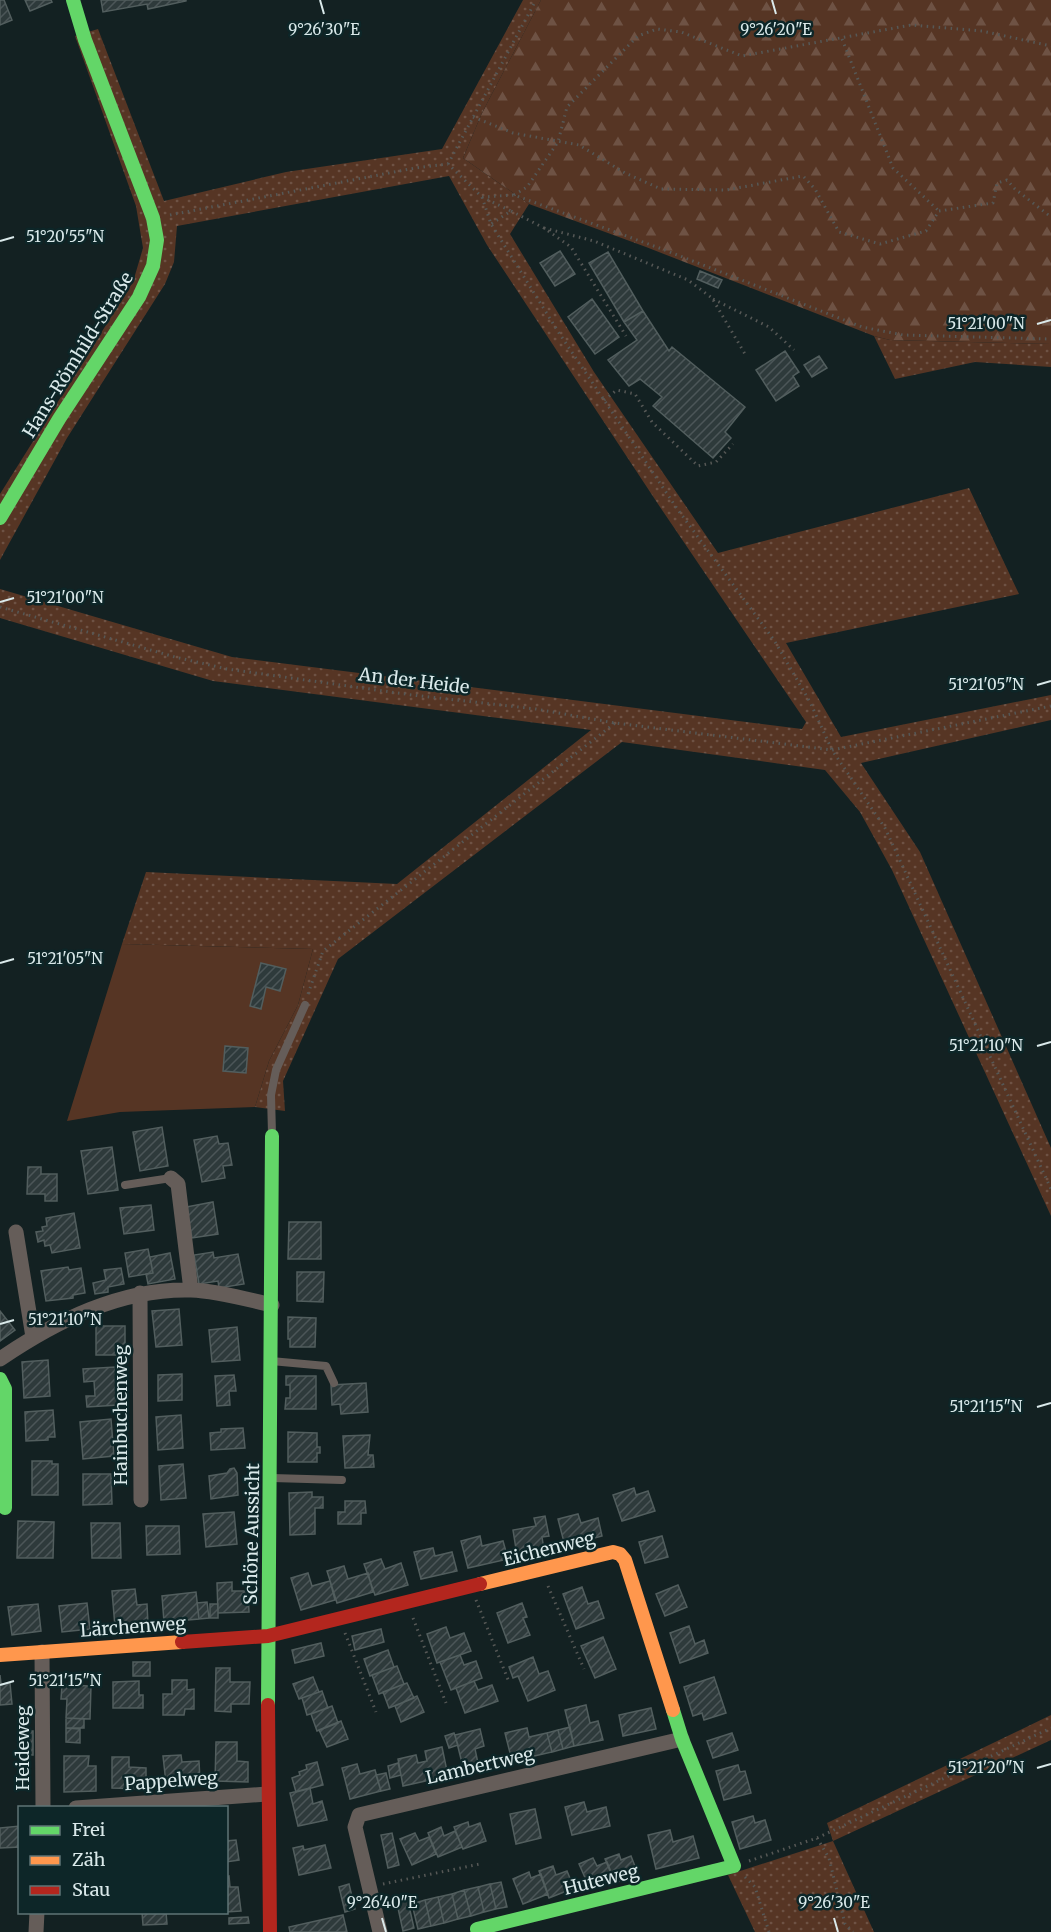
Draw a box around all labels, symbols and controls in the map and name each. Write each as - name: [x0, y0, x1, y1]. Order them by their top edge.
- text: 9°26'30"E: [288, 20, 360, 39]
- text: 9°26'20"E: [740, 20, 812, 39]
- text: 51°20'55"N: [26, 227, 104, 246]
- street label: Hans-Römhild-Straße: [17, 268, 138, 442]
- text: 51°21'00"N: [947, 314, 1025, 333]
- text: 51°21'00"N: [26, 588, 104, 607]
- street label: An der Heide: [356, 662, 471, 699]
- text: 51°21'05"N: [948, 675, 1024, 694]
- text: 51°21'05"N: [27, 949, 103, 968]
- text: 51°21'10"N: [949, 1036, 1023, 1055]
- text: 51°21'10"N: [28, 1310, 102, 1329]
- street label: Hainbuchenweg: [109, 1345, 132, 1485]
- text: 51°21'15"N: [950, 1397, 1023, 1416]
- street label: Schöne Aussicht: [239, 1463, 264, 1605]
- street label: Eichenweg: [500, 1526, 598, 1571]
- street label: Lärchenweg: [79, 1611, 187, 1642]
- text: 51°21'15"N: [29, 1671, 102, 1690]
- street label: Heideweg: [11, 1705, 34, 1791]
- street label: Lambertweg: [423, 1742, 536, 1789]
- text: 51°21'20"N: [948, 1758, 1025, 1777]
- street label: Pappelweg: [123, 1766, 219, 1795]
- legend: [18, 1806, 228, 1914]
- text: Frei: [72, 1818, 106, 1841]
- text: Zäh: [72, 1848, 106, 1871]
- street label: Huteweg: [561, 1859, 641, 1900]
- text: Stau: [72, 1878, 110, 1901]
- text: 9°26'40"E: [347, 1893, 418, 1912]
- text: 9°26'30"E: [798, 1893, 870, 1912]

